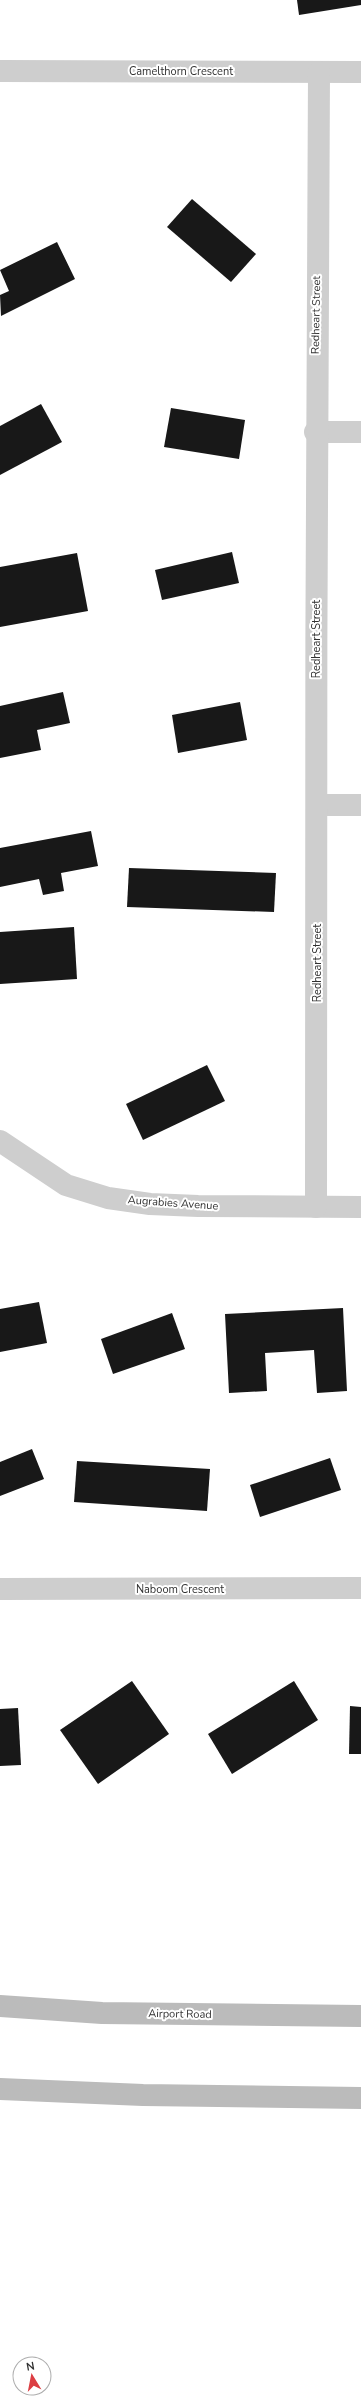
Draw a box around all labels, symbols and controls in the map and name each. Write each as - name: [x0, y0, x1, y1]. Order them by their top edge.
- street label: Camelthorn Crescent: [129, 64, 233, 79]
- street label: Redheart Street: [308, 276, 324, 354]
- street label: Redheart Street: [309, 600, 324, 678]
- street label: Redheart Street: [310, 924, 325, 1002]
- street label: Augrabies Avenue: [127, 1192, 219, 1214]
- street label: Naboom Crescent: [136, 1582, 224, 1597]
- street label: Airport Road: [148, 2006, 212, 2022]
- north arrow: [12, 2356, 52, 2396]
- text: N: [25, 2359, 36, 2375]

